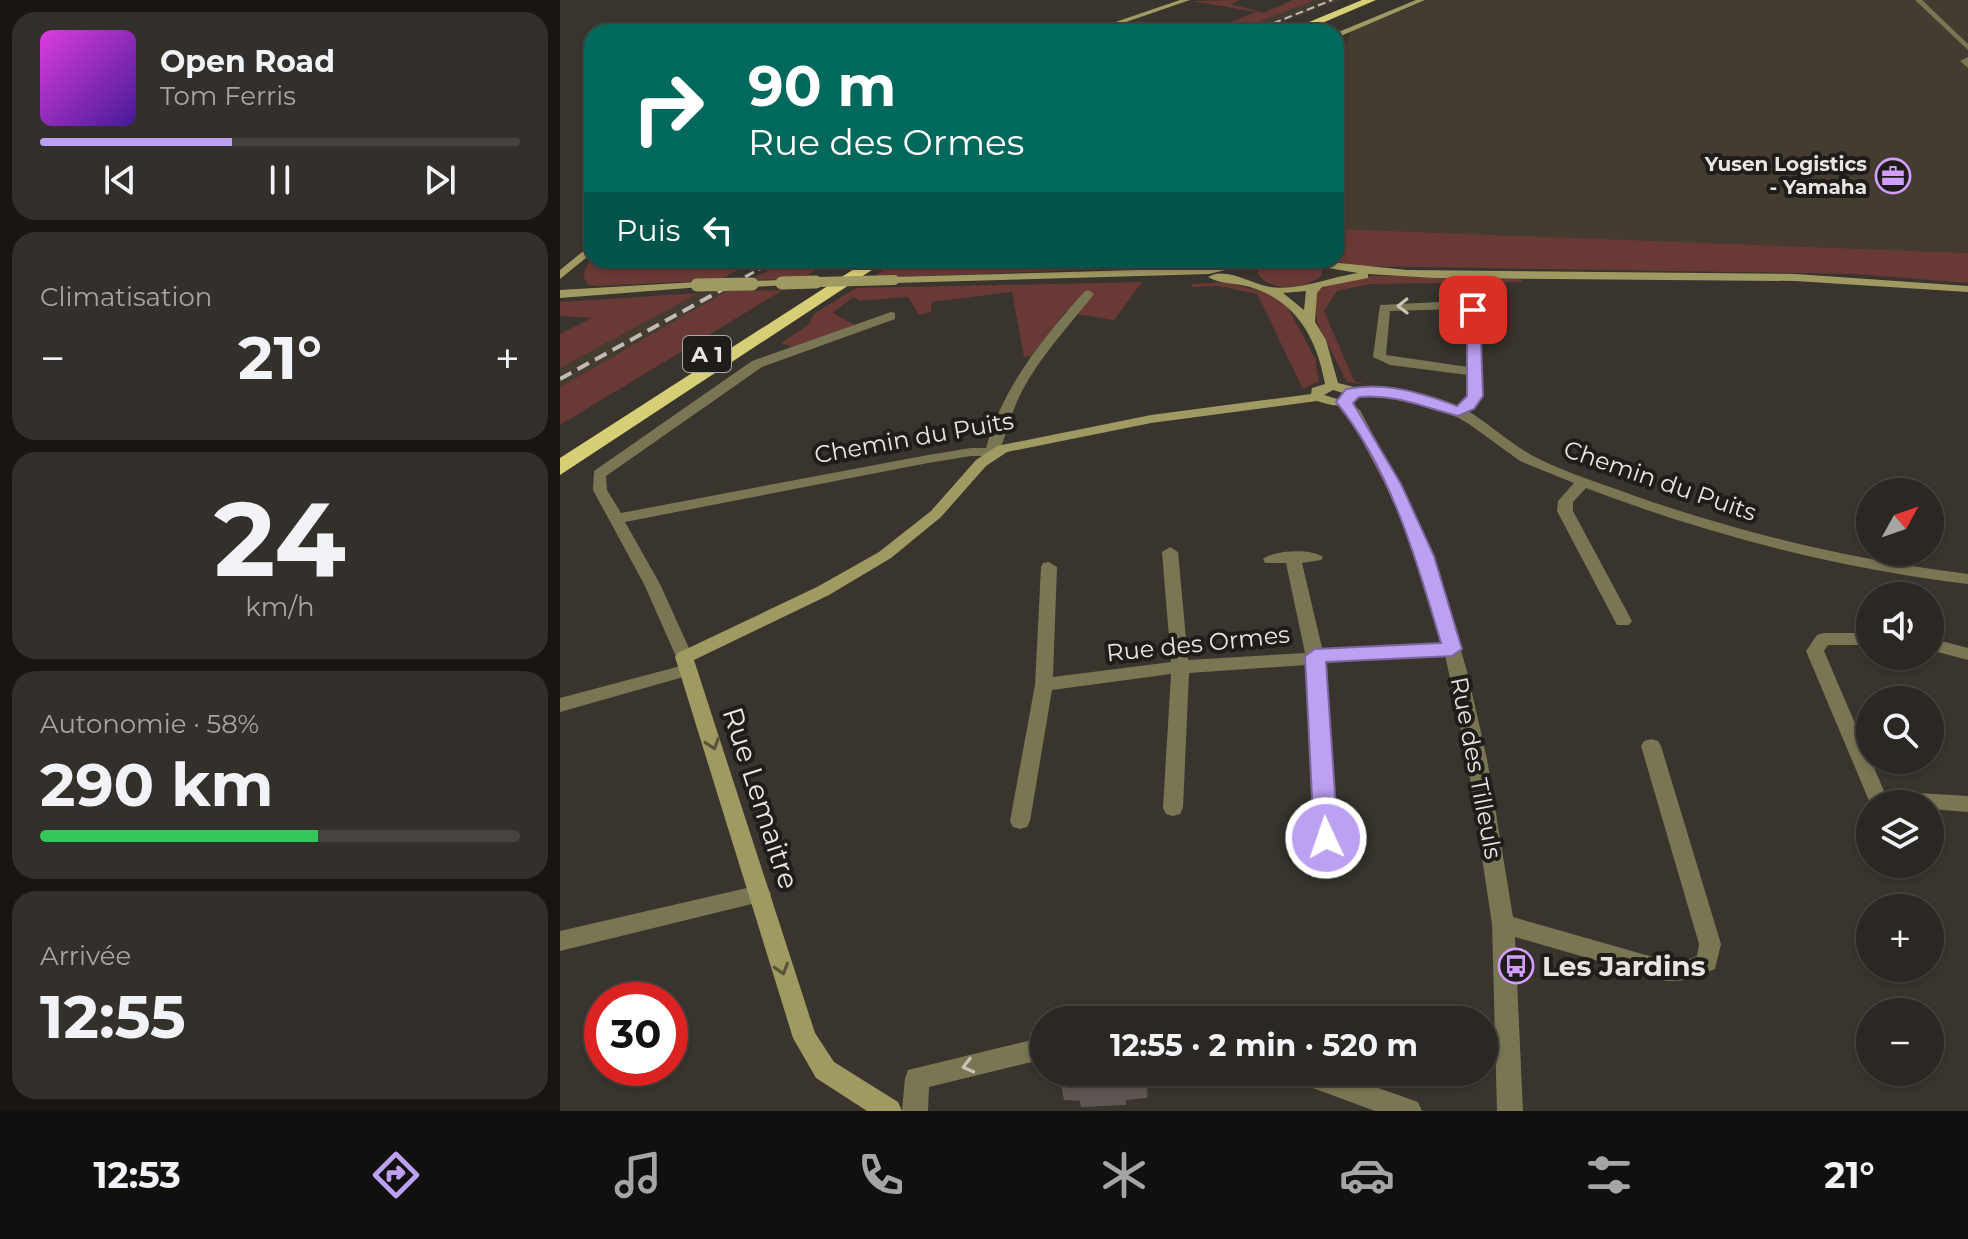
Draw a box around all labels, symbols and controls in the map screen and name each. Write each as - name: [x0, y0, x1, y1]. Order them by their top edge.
- text: Open Road: [160, 43, 335, 80]
- text: 90 m: [748, 52, 896, 120]
- icon: right: [616, 56, 720, 160]
- text: Tom Ferris: [160, 80, 296, 112]
- text: Rue des Ormes: [748, 120, 1024, 164]
- place label: Yusen Logistics - Yamaha: [1704, 152, 1867, 199]
- office icon: Yusen Logistics - Yamaha: [1874, 157, 1912, 195]
- icon: previous: [98, 158, 142, 202]
- icon: pause: [258, 158, 302, 202]
- icon: next: [418, 158, 462, 202]
- icon: left: [696, 208, 740, 252]
- text: Puis: [616, 212, 680, 249]
- pin: [1439, 276, 1507, 344]
- text: Climatisation: [40, 281, 212, 313]
- icon: arrive: [1451, 288, 1495, 332]
- one-way arrow: [1396, 297, 1409, 314]
- text: 21°: [238, 321, 322, 394]
- text: −: [40, 331, 65, 385]
- text: +: [495, 331, 520, 385]
- road number: A 1: [683, 336, 731, 372]
- street label: Chemin du Puits: [812, 406, 1016, 469]
- street label: Chemin du Puits: [1560, 434, 1760, 527]
- text: 24: [214, 475, 346, 602]
- north arrow: [1856, 478, 1944, 566]
- map controls: [1856, 478, 1944, 1086]
- button: sound: [1856, 582, 1944, 670]
- text: km/h: [245, 591, 315, 623]
- street label: Rue des Ormes: [1105, 619, 1291, 668]
- street label: Rue des Tilleuls: [1445, 674, 1508, 861]
- button: search: [1856, 686, 1944, 774]
- street label: Rue Lemaitre: [716, 703, 806, 893]
- text: Autonomie · 58%: [40, 708, 259, 740]
- one-way arrow: [704, 736, 720, 750]
- text: 290 km: [40, 748, 273, 821]
- button: layers: [1856, 790, 1944, 878]
- position arrow: [1284, 796, 1368, 880]
- button: +: [1856, 894, 1944, 982]
- text: Arrivée: [40, 940, 131, 972]
- bus stop icon: Les Jardins: [1497, 947, 1535, 985]
- place label: Les Jardins: [1542, 949, 1706, 983]
- one-way arrow: [773, 961, 789, 975]
- text: 12:55: [40, 980, 186, 1053]
- speed limit sign: 30: [584, 982, 688, 1086]
- button: −: [1856, 998, 1944, 1086]
- text: 12:55 · 2 min · 520 m: [1110, 1027, 1418, 1064]
- one-way arrow: [962, 1056, 975, 1073]
- icon: directions: [368, 1147, 424, 1203]
- icon: music: [610, 1147, 666, 1203]
- icon: phone: [853, 1147, 909, 1203]
- icon: climate: [1096, 1147, 1152, 1203]
- icon: car: [1339, 1147, 1395, 1203]
- icon: filters: [1581, 1147, 1637, 1203]
- text: 12:53: [93, 1153, 181, 1197]
- text: 21°: [1824, 1153, 1875, 1197]

